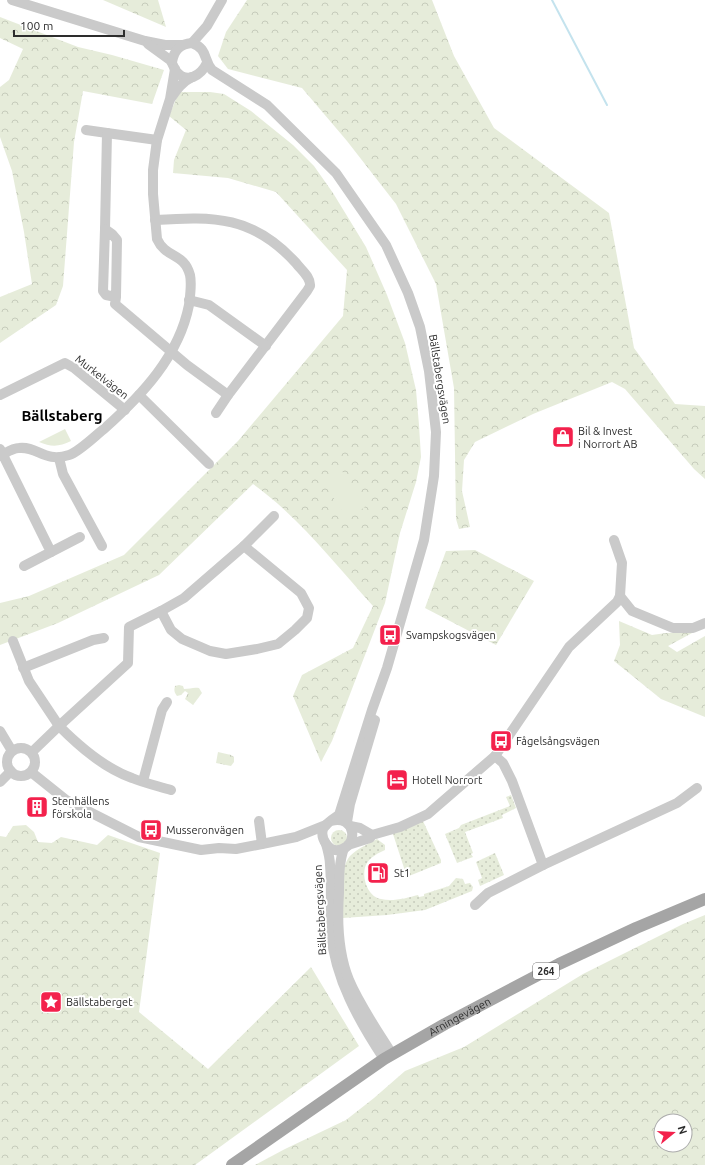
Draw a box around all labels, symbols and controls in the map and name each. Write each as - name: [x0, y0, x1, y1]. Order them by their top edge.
- scale bar: [14, 12, 124, 38]
- text: 100 m: [20, 19, 53, 32]
- street label: Bällstabergsvägen: [427, 333, 453, 425]
- street label: Murkelvägen: [73, 353, 131, 401]
- district label: Bällstaberg: [21, 407, 103, 424]
- shop icon: Bil & Invest i Norrort AB: [550, 424, 576, 450]
- place label: Bil & Invest i Norrort AB: [578, 425, 637, 450]
- bus stop icon: Svampskogsvägen: [377, 622, 403, 648]
- place label: Svampskogsvägen: [406, 629, 496, 641]
- bus stop icon: Fågelsångsvägen: [488, 728, 514, 754]
- place label: Fågelsångsvägen: [516, 735, 600, 747]
- hotel icon: Hotell Norrort: [384, 767, 410, 793]
- place label: Hotell Norrort: [412, 774, 483, 786]
- building icon: Stenhällens förskola: [24, 794, 50, 820]
- place label: Stenhällens förskola: [52, 795, 109, 820]
- bus stop icon: Musseronvägen: [138, 817, 164, 843]
- place label: Musseronvägen: [166, 824, 244, 836]
- fuel station icon: St1: [365, 860, 391, 886]
- street label: Bällstabergsvägen: [312, 864, 328, 956]
- place label: St1: [394, 867, 410, 879]
- road number: 264: [533, 963, 559, 979]
- place icon: Bällstaberget: [38, 989, 64, 1015]
- street label: Arningevägen: [426, 995, 493, 1038]
- place label: Bällstaberget: [66, 996, 133, 1008]
- north arrow: [653, 1113, 693, 1153]
- text: N: [676, 1124, 689, 1136]

